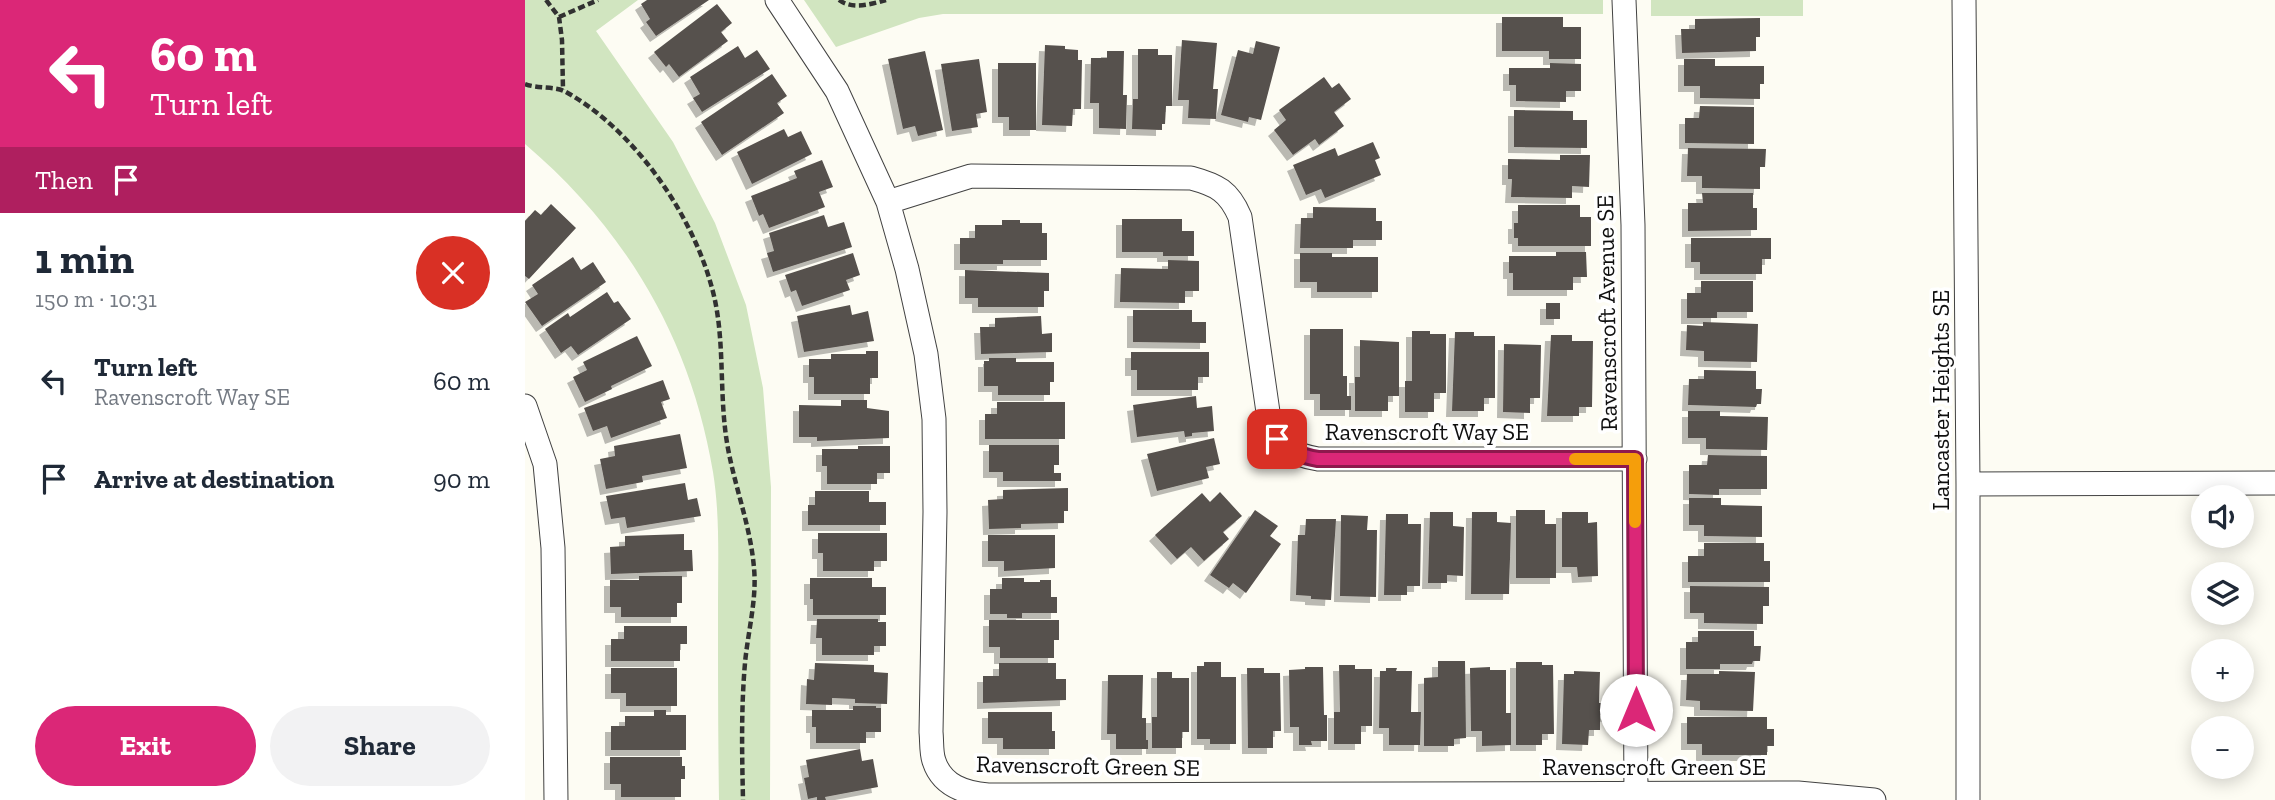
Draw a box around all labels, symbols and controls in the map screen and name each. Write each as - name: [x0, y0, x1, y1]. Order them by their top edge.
- text: 60 m: [150, 25, 257, 84]
- icon: left: [35, 28, 126, 119]
- text: Turn left: [150, 85, 272, 123]
- icon: arrive: [107, 161, 145, 199]
- text: Then: [35, 164, 93, 196]
- street label: Ravenscroft Avenue SE: [1590, 195, 1623, 431]
- text: 1 min: [35, 233, 134, 284]
- button: close: [416, 236, 490, 310]
- text: 150 m · 10:31: [35, 285, 157, 313]
- street label: Lancaster Heights SE: [1926, 290, 1955, 510]
- text: Turn left: [94, 351, 197, 383]
- icon: left: [35, 362, 73, 400]
- text: 60 m: [433, 365, 490, 397]
- text: Ravenscroft Way SE: [94, 383, 290, 411]
- pin: [1247, 409, 1307, 469]
- street label: Ravenscroft Way SE: [1325, 417, 1529, 446]
- icon: arrive: [1258, 420, 1296, 458]
- icon: arrive: [35, 460, 73, 498]
- text: Arrive at destination: [94, 463, 334, 495]
- text: 90 m: [433, 463, 490, 495]
- map controls: [2191, 485, 2254, 779]
- button: sound: [2191, 485, 2254, 548]
- button: layers: [2191, 562, 2254, 625]
- button: +: [2191, 639, 2254, 702]
- position arrow: [1599, 673, 1673, 747]
- button: Exit: [35, 706, 256, 786]
- button: Share: [270, 706, 490, 786]
- button: −: [2191, 716, 2254, 779]
- street label: Ravenscroft Green SE: [976, 749, 1200, 782]
- street label: Ravenscroft Green SE: [1542, 752, 1766, 781]

